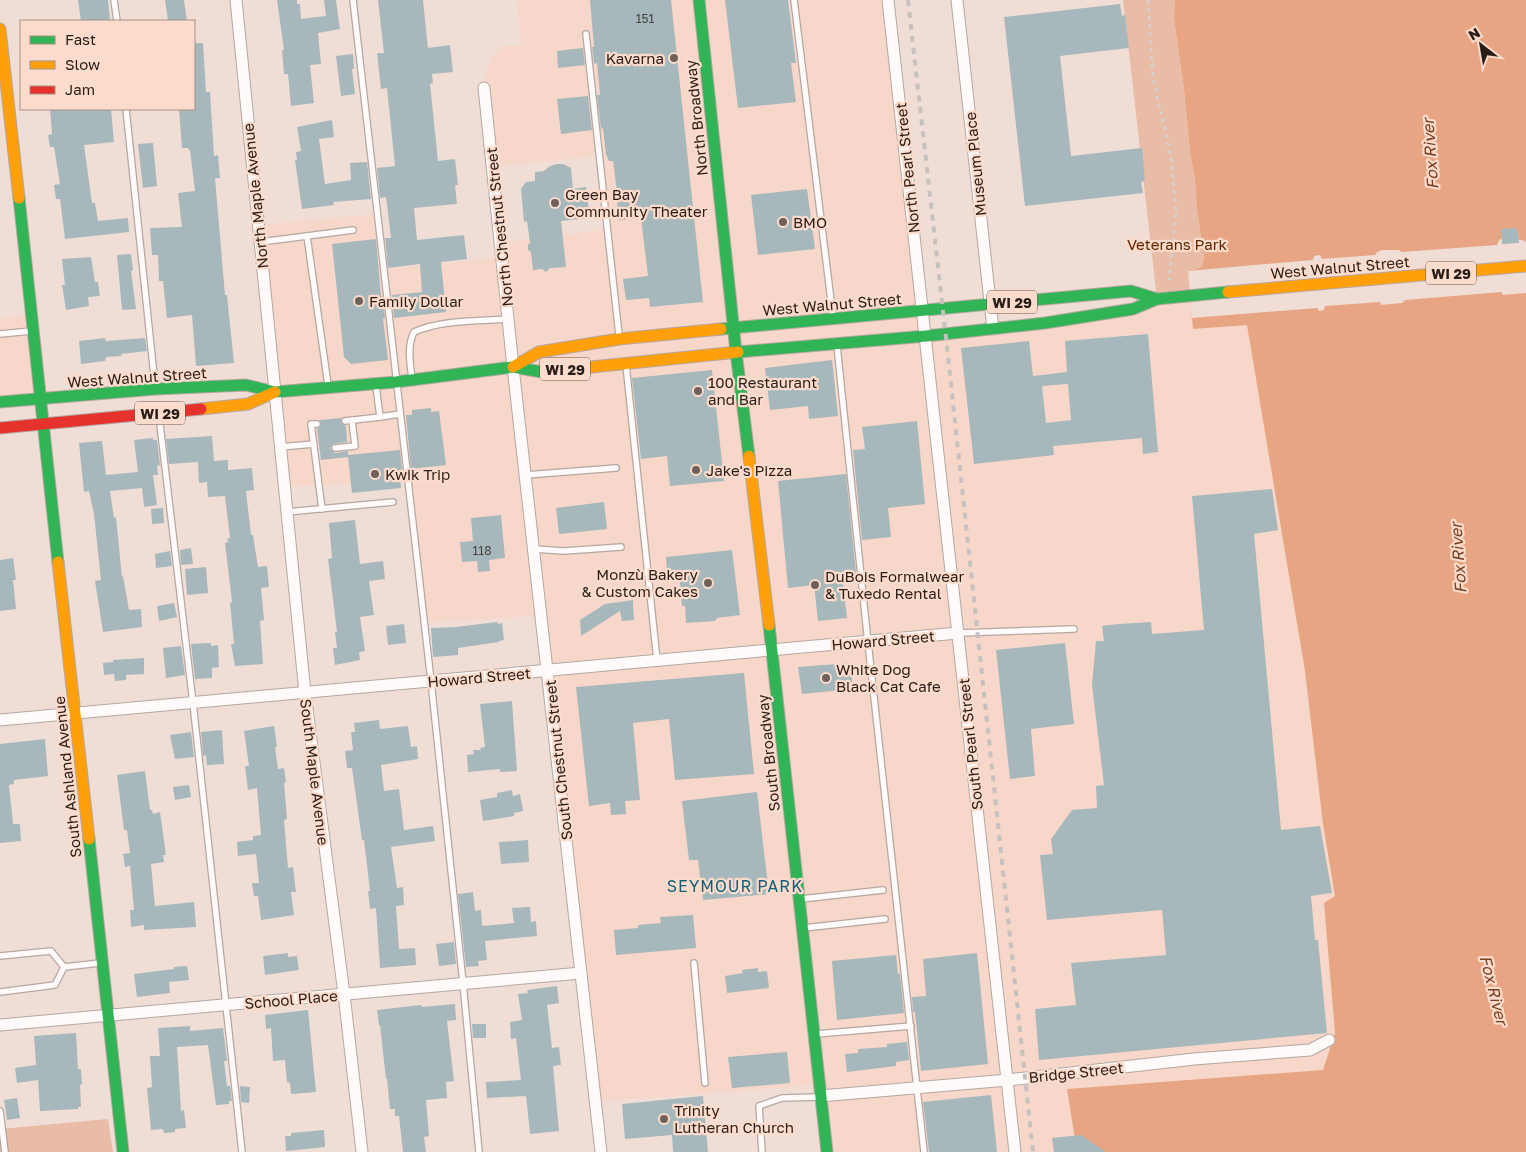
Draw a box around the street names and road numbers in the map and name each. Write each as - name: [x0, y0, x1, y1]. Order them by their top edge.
- street label: North Broadway: [681, 59, 711, 177]
- street label: North Pearl Street: [891, 102, 923, 234]
- street label: Museum Place: [961, 111, 989, 217]
- street label: North Maple Avenue: [238, 122, 272, 270]
- street label: North Chestnut Street: [482, 146, 516, 308]
- street label: West Walnut Street: [1270, 252, 1410, 282]
- road number: WI 29: [1426, 262, 1476, 284]
- street label: West Walnut Street: [762, 289, 902, 319]
- road number: WI 29: [987, 290, 1037, 314]
- road number: WI 29: [540, 358, 590, 380]
- street label: West Walnut Street: [67, 363, 207, 391]
- road number: WI 29: [135, 402, 185, 424]
- street label: Howard Street: [831, 627, 935, 653]
- street label: Howard Street: [427, 664, 531, 690]
- street label: South Pearl Street: [954, 677, 986, 811]
- street label: South Chestnut Street: [541, 679, 575, 841]
- street label: South Broadway: [753, 693, 783, 812]
- street label: South Ashland Avenue: [50, 695, 84, 859]
- street label: South Maple Avenue: [297, 698, 333, 846]
- street label: School Place: [244, 986, 339, 1012]
- street label: Bridge Street: [1028, 1058, 1124, 1086]

